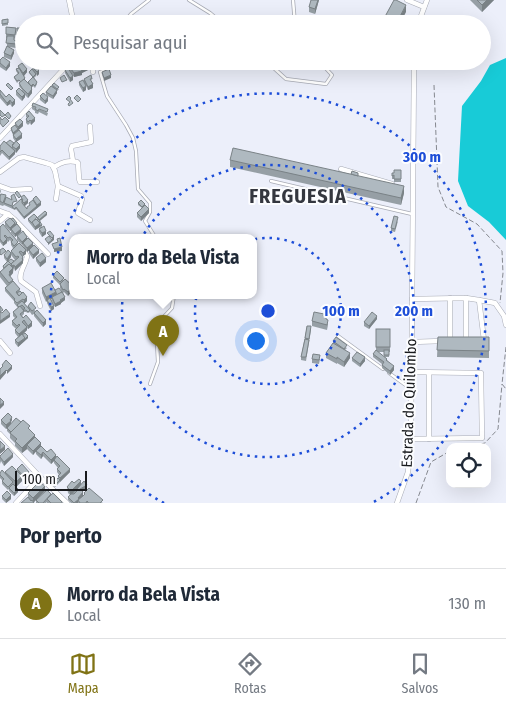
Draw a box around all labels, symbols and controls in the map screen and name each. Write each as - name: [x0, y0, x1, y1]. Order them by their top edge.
- search box: [15, 15, 491, 70]
- icon: search: [33, 29, 61, 57]
- text: Pesquisar aqui: [73, 31, 187, 54]
- text: 300 m: [402, 148, 441, 166]
- district label: FREGUESIA: [249, 184, 347, 208]
- popup: [69, 234, 257, 299]
- text: Morro da Bela Vista: [87, 246, 239, 269]
- text: Local: [87, 269, 120, 288]
- centre of rings: [259, 302, 277, 320]
- text: 100 m: [322, 302, 360, 320]
- text: 200 m: [394, 302, 433, 320]
- pin: A: [147, 315, 179, 356]
- your location: [243, 328, 269, 354]
- street label: Estrada do Quilombo: [398, 338, 420, 468]
- map controls: [446, 443, 491, 488]
- button: locate: [446, 443, 491, 488]
- scale bar: [15, 468, 88, 491]
- text: 100 m: [22, 471, 56, 488]
- text: Por perto: [20, 523, 102, 549]
- text: Morro da Bela Vista: [67, 583, 220, 606]
- text: A: [32, 594, 40, 613]
- text: 130 m: [448, 594, 486, 613]
- text: Local: [67, 606, 101, 625]
- tab: Mapa: [68, 650, 99, 697]
- tab: Rotas: [234, 650, 266, 697]
- tab: Salvos: [402, 650, 438, 697]

